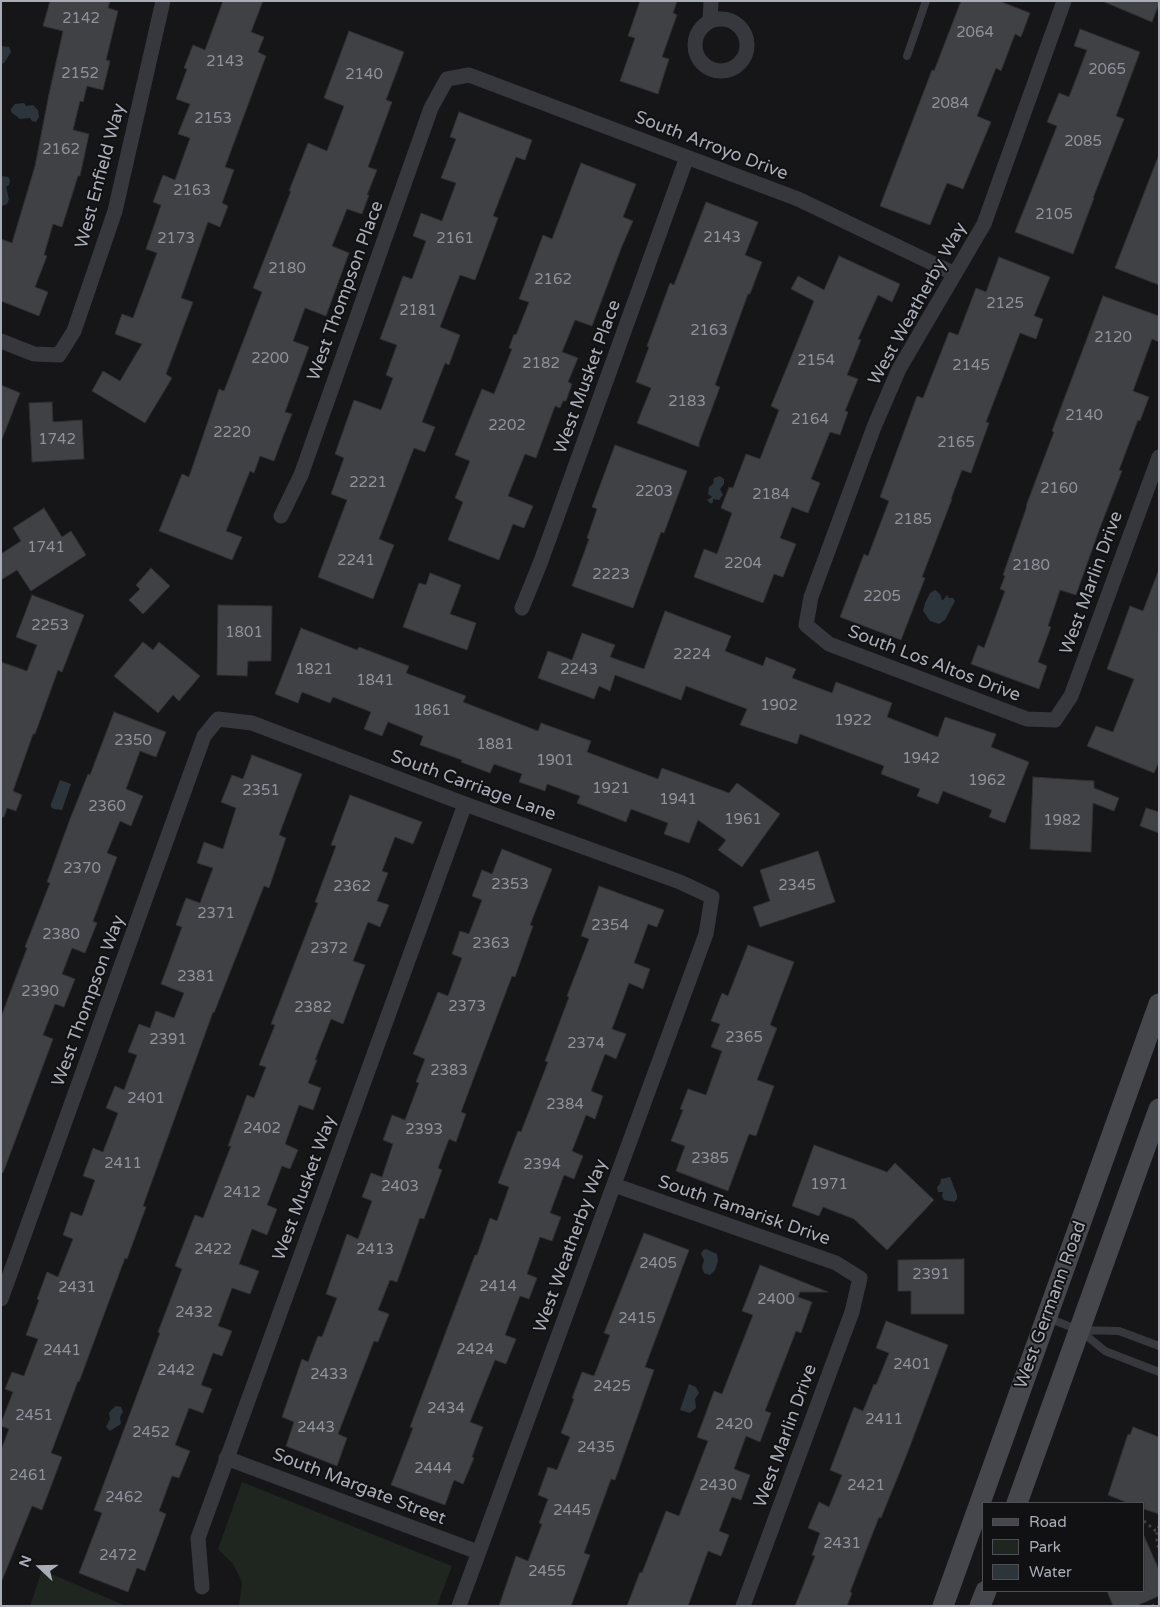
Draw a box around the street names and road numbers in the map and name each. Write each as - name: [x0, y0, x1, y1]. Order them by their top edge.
- street label: West Enfield Way: [71, 101, 131, 251]
- street label: South Arroyo Drive: [631, 107, 791, 185]
- street label: West Thompson Place: [303, 198, 389, 384]
- street label: West Weatherby Way: [864, 219, 972, 389]
- street label: West Musket Place: [550, 297, 626, 457]
- street label: West Marlin Drive: [1056, 508, 1128, 658]
- street label: South Los Altos Drive: [845, 621, 1023, 707]
- street label: South Carriage Lane: [387, 746, 559, 826]
- street label: West Thompson Way: [48, 912, 130, 1090]
- street label: West Musket Way: [269, 1112, 341, 1264]
- street label: West Weatherby Way: [530, 1156, 612, 1336]
- street label: South Tamarisk Drive: [655, 1171, 833, 1251]
- street label: West Germann Road: [1011, 1218, 1091, 1392]
- street label: West Marlin Drive: [750, 1361, 822, 1511]
- street label: South Margate Street: [269, 1444, 449, 1530]

